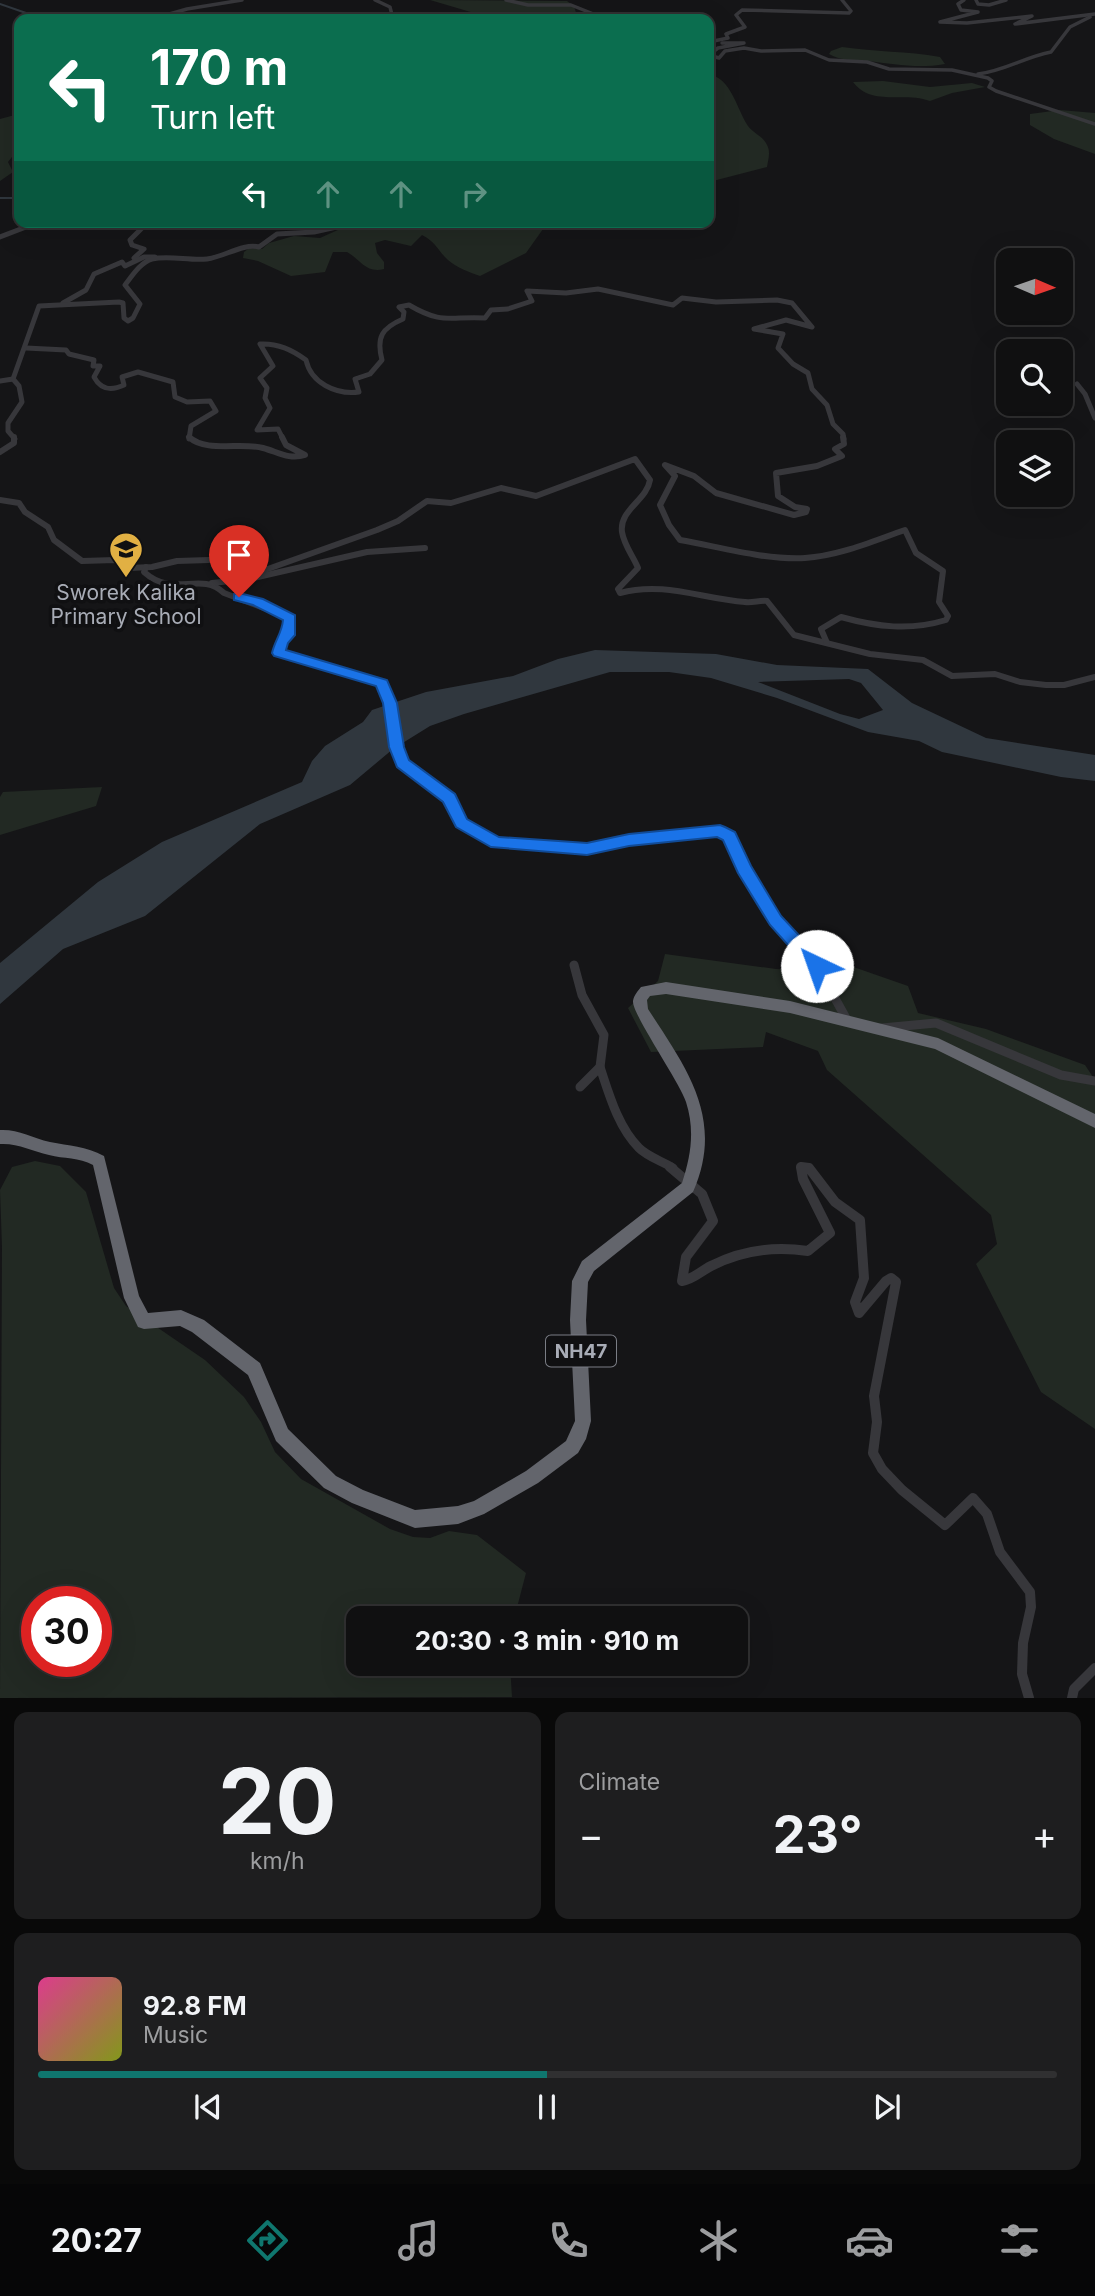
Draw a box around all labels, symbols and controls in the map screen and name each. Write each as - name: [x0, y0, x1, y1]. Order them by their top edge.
- text: 170 m: [150, 38, 288, 97]
- icon: left: [35, 42, 126, 133]
- text: Turn left: [150, 98, 275, 137]
- icon: left: [236, 175, 274, 213]
- icon: ahead: [309, 175, 347, 213]
- icon: ahead: [382, 175, 420, 213]
- icon: right: [455, 175, 493, 213]
- north arrow: [996, 248, 1073, 326]
- map controls: [996, 248, 1073, 507]
- button: search: [996, 339, 1073, 416]
- button: layers: [996, 430, 1073, 507]
- pin: [209, 525, 269, 597]
- school or university icon: Sworek Kalika Primary School: [107, 530, 145, 579]
- icon: arrive: [220, 536, 258, 574]
- place label: Sworek Kalika Primary School: [50, 580, 202, 629]
- position arrow: [780, 929, 854, 1003]
- road number: NH47: [546, 1336, 616, 1366]
- speed limit sign: 30: [21, 1586, 112, 1677]
- text: 20:30 · 3 min · 910 m: [415, 1625, 679, 1656]
- text: 20: [218, 1746, 337, 1856]
- text: Climate: [579, 1768, 660, 1796]
- text: 23°: [773, 1803, 863, 1866]
- text: −: [579, 1812, 604, 1858]
- text: +: [1032, 1812, 1057, 1858]
- text: km/h: [250, 1847, 305, 1875]
- text: 92.8 FM: [143, 1990, 247, 2021]
- text: Music: [143, 2021, 208, 2049]
- icon: previous: [189, 2088, 227, 2126]
- icon: pause: [528, 2088, 566, 2126]
- icon: next: [868, 2088, 906, 2126]
- icon: directions: [243, 2216, 292, 2265]
- icon: music: [394, 2216, 443, 2265]
- icon: phone: [544, 2216, 593, 2265]
- icon: climate: [694, 2216, 743, 2265]
- icon: car: [845, 2216, 894, 2265]
- icon: filters: [995, 2216, 1044, 2265]
- text: 20:27: [51, 2221, 142, 2260]

